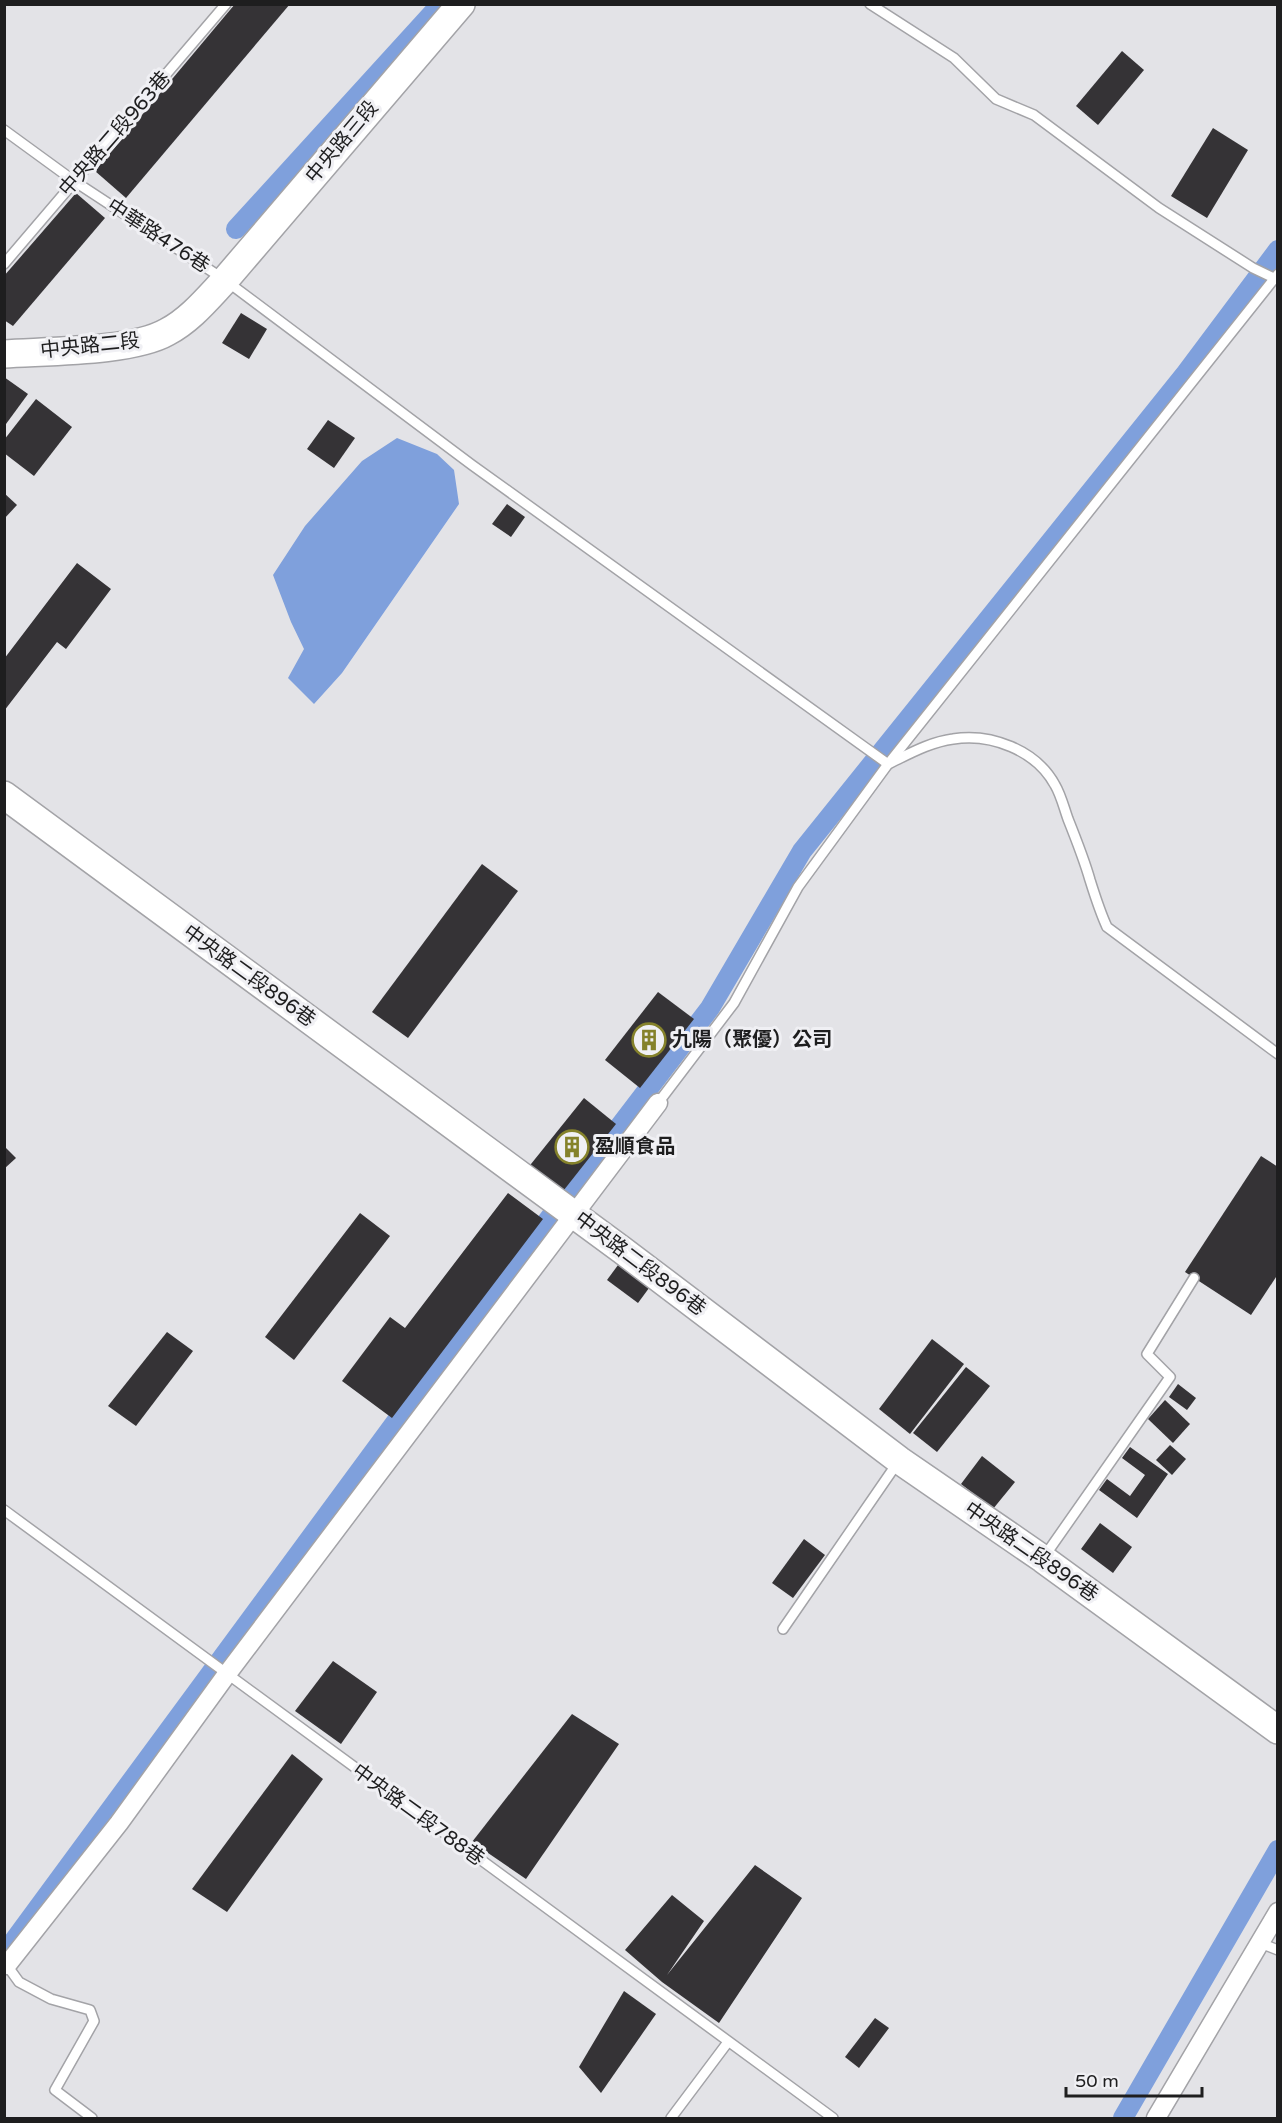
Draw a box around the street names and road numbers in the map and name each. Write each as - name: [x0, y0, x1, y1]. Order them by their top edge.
- street label: 中央路二段963巷: [54, 67, 176, 201]
- street label: 中央路三段: [301, 96, 383, 188]
- street label: 中華路476巷: [102, 194, 214, 278]
- street label: 中央路二段: [39, 329, 141, 363]
- street label: 中央路二段896巷: [178, 920, 320, 1032]
- street label: 中央路二段896巷: [570, 1207, 710, 1321]
- street label: 中央路二段896巷: [960, 1497, 1102, 1607]
- street label: 中央路二段788巷: [347, 1759, 489, 1871]

